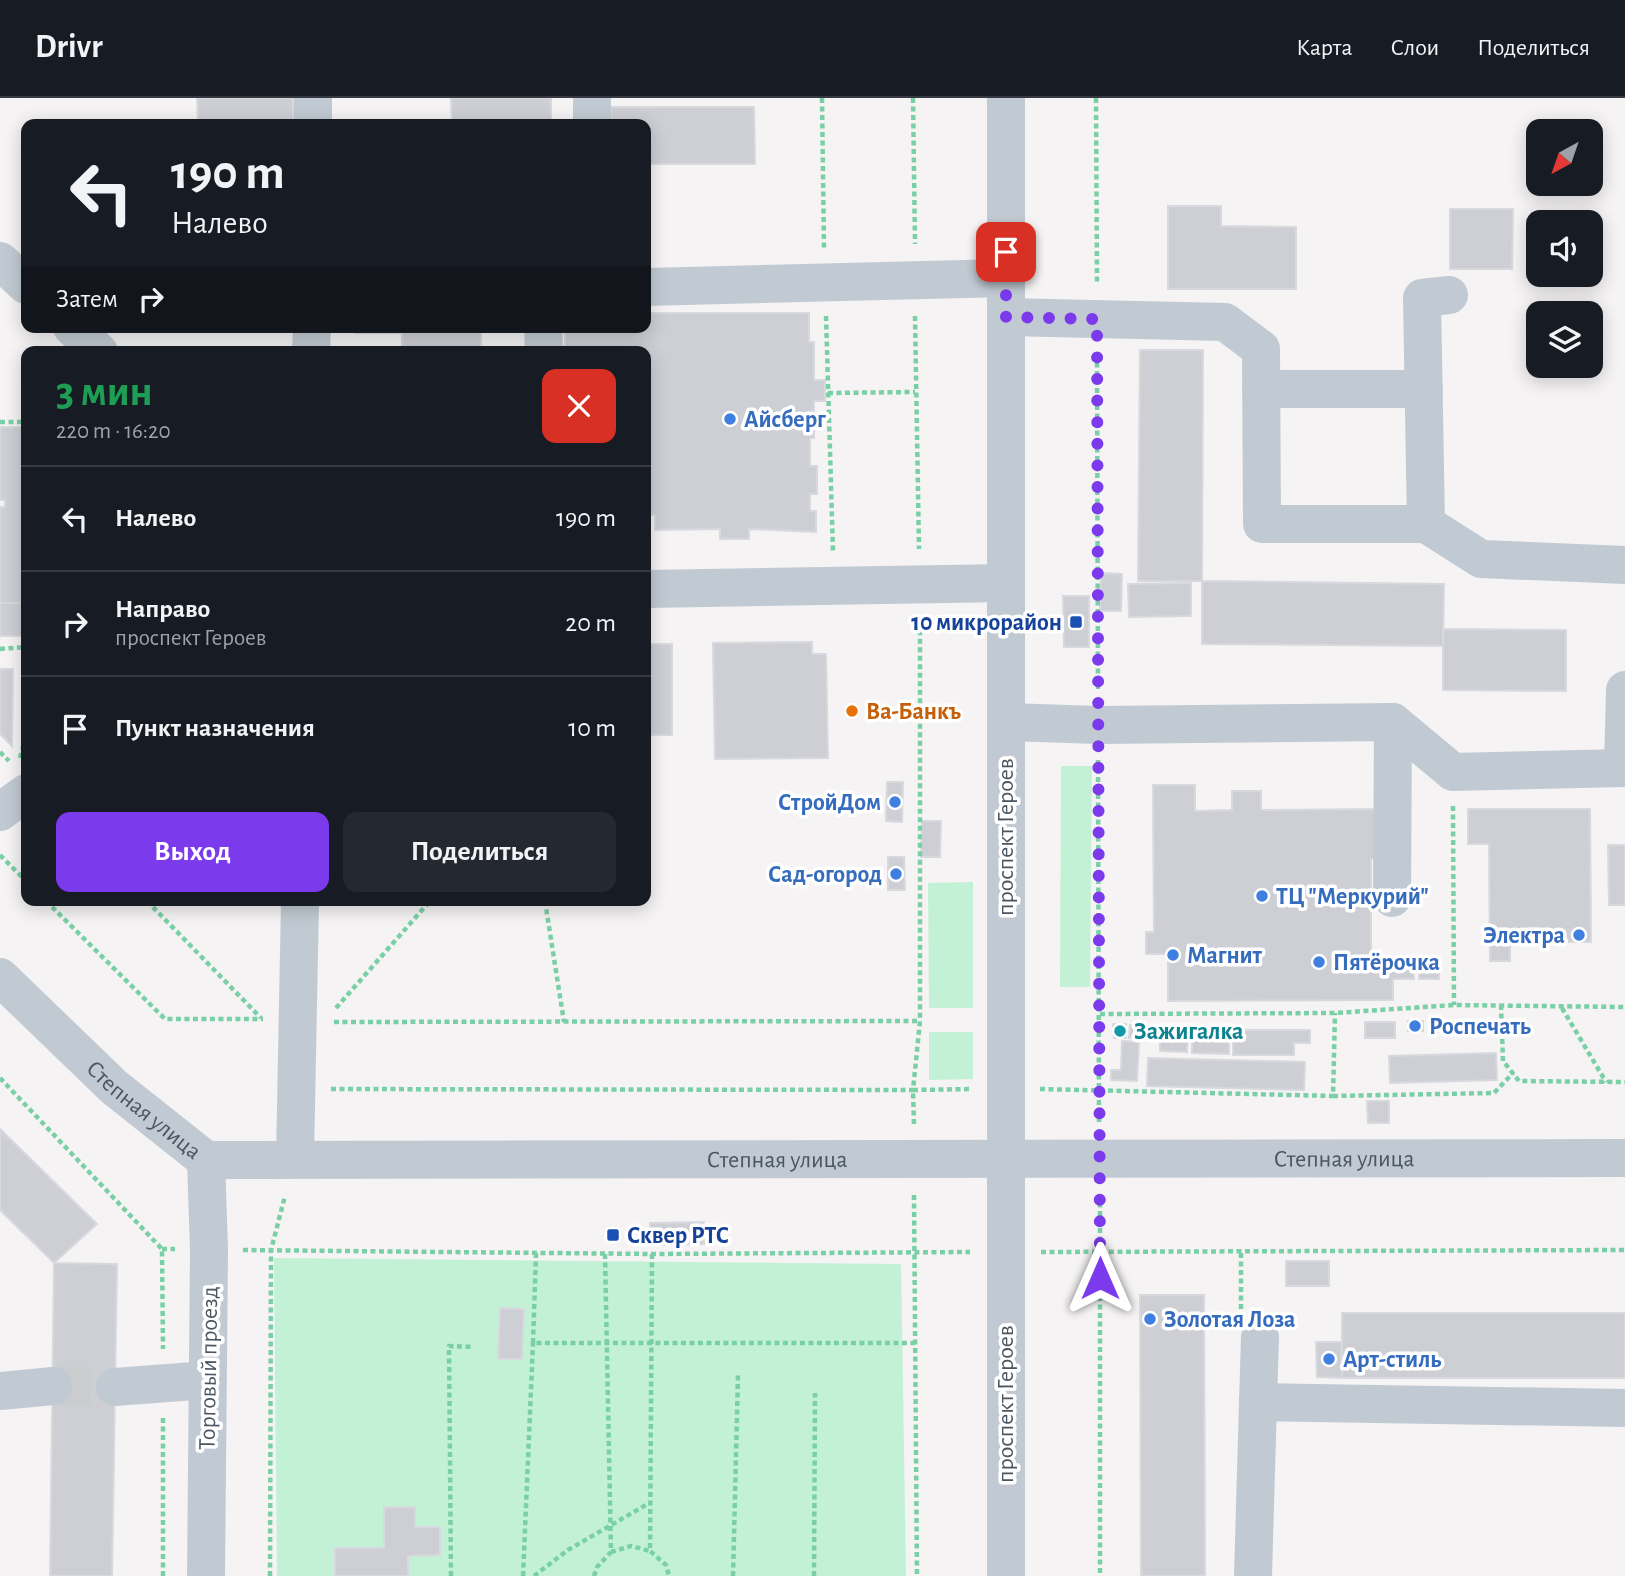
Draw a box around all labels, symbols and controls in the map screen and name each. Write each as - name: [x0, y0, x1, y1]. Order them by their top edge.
- text: Drivr: [35, 31, 103, 64]
- text: Карта: [1296, 36, 1352, 60]
- text: Слои: [1390, 36, 1439, 60]
- text: Поделиться: [1477, 36, 1590, 60]
- north arrow: [1526, 119, 1603, 196]
- map controls: [1526, 119, 1603, 378]
- icon: left: [56, 147, 147, 238]
- text: 190 m: [171, 149, 285, 198]
- text: Налево: [171, 207, 268, 239]
- button: sound: [1526, 210, 1603, 287]
- pin: [976, 222, 1036, 282]
- icon: arrive: [987, 233, 1025, 271]
- icon: right: [132, 280, 170, 318]
- text: Затем: [56, 286, 118, 312]
- button: layers: [1526, 301, 1603, 378]
- button: close: [542, 369, 616, 443]
- text: 3 мин: [56, 371, 153, 413]
- place label: Айсберг: [744, 408, 826, 432]
- marker: Айсберг: [722, 411, 738, 427]
- text: 220 m · 16:20: [56, 420, 171, 443]
- icon: left: [56, 500, 94, 538]
- text: Налево: [115, 505, 196, 531]
- text: 190 m: [556, 505, 616, 531]
- text: Направо: [115, 596, 210, 622]
- icon: right: [56, 605, 94, 643]
- text: 20 m: [565, 610, 616, 636]
- place label: 10 микрорайон: [911, 611, 1062, 635]
- marker: 10 микрорайон: [1068, 614, 1084, 630]
- text: проспект Героев: [115, 627, 266, 650]
- place label: Ва-Банкъ: [866, 700, 961, 724]
- marker: Ва-Банкъ: [844, 703, 860, 719]
- icon: arrive: [56, 710, 94, 748]
- text: Пункт назначения: [115, 715, 315, 741]
- text: 10 m: [568, 715, 616, 741]
- street label: проспект Героев: [994, 758, 1018, 916]
- place label: СтройДом: [778, 791, 881, 815]
- marker: СтройДом: [887, 794, 903, 810]
- button: Выход: [56, 812, 329, 892]
- button: Поделиться: [343, 812, 616, 892]
- place label: Сад-огород: [768, 863, 882, 887]
- marker: Сад-огород: [888, 866, 904, 882]
- place label: ТЦ "Меркурий": [1276, 885, 1429, 909]
- marker: ТЦ "Меркурий": [1254, 888, 1270, 904]
- place label: Электра: [1483, 924, 1565, 948]
- marker: Электра: [1571, 927, 1587, 943]
- place label: Магнит: [1187, 944, 1263, 968]
- marker: Магнит: [1165, 947, 1181, 963]
- place label: Пятёрочка: [1333, 951, 1440, 975]
- marker: Пятёрочка: [1311, 954, 1327, 970]
- place label: Роспечать: [1429, 1015, 1531, 1039]
- marker: Роспечать: [1407, 1018, 1423, 1034]
- place label: Зажигалка: [1134, 1020, 1243, 1044]
- marker: Зажигалка: [1112, 1023, 1128, 1039]
- street label: Степная улица: [81, 1056, 205, 1164]
- street label: Степная улица: [1274, 1147, 1414, 1171]
- street label: Степная улица: [707, 1148, 847, 1172]
- place label: Сквер РТС: [627, 1224, 729, 1248]
- marker: Сквер РТС: [605, 1227, 621, 1243]
- position arrow: [1063, 1241, 1137, 1315]
- street label: Торговый проезд: [196, 1286, 222, 1450]
- place label: Золотая Лоза: [1164, 1308, 1295, 1332]
- marker: Золотая Лоза: [1142, 1311, 1158, 1327]
- street label: проспект Героев: [994, 1325, 1018, 1483]
- place label: Арт-стиль: [1343, 1348, 1441, 1372]
- marker: Арт-стиль: [1321, 1351, 1337, 1367]

